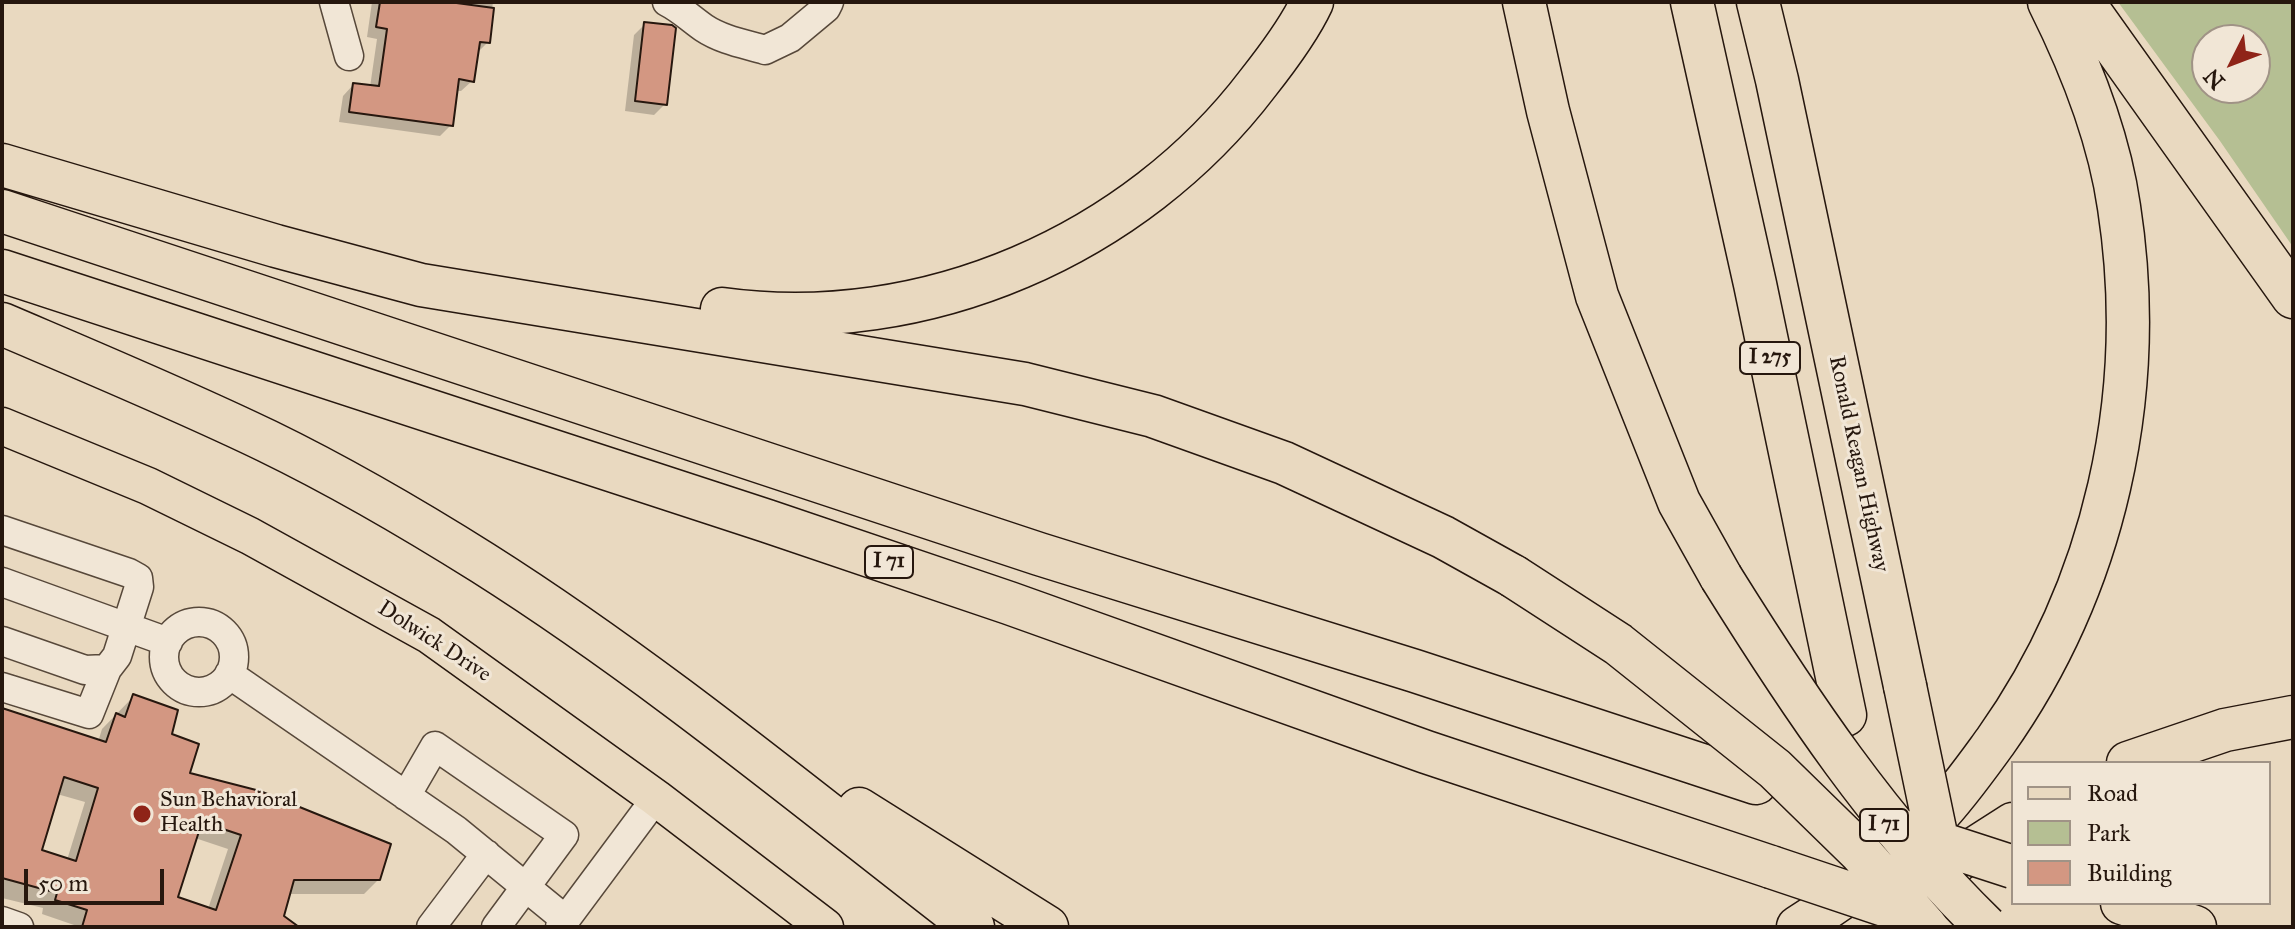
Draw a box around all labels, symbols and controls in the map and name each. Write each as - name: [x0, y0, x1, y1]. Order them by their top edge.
- north arrow: [2191, 24, 2271, 104]
- text: N: [2198, 63, 2231, 95]
- road number: I 275: [1740, 342, 1800, 374]
- street label: Ronald Reagan Highway: [1822, 353, 1894, 575]
- road number: I 71: [865, 546, 913, 578]
- street label: Dolwick Drive: [372, 596, 496, 688]
- legend: [2011, 761, 2271, 905]
- text: Road: [2087, 778, 2138, 808]
- place label: Sun Behavioral Health: [160, 788, 297, 840]
- marker: Sun Behavioral Health: [131, 803, 153, 825]
- road number: I 71: [1860, 809, 1908, 841]
- text: Park: [2087, 818, 2130, 848]
- scale bar: [28, 853, 168, 903]
- text: Building: [2087, 858, 2172, 888]
- text: 50 m: [38, 868, 88, 898]

